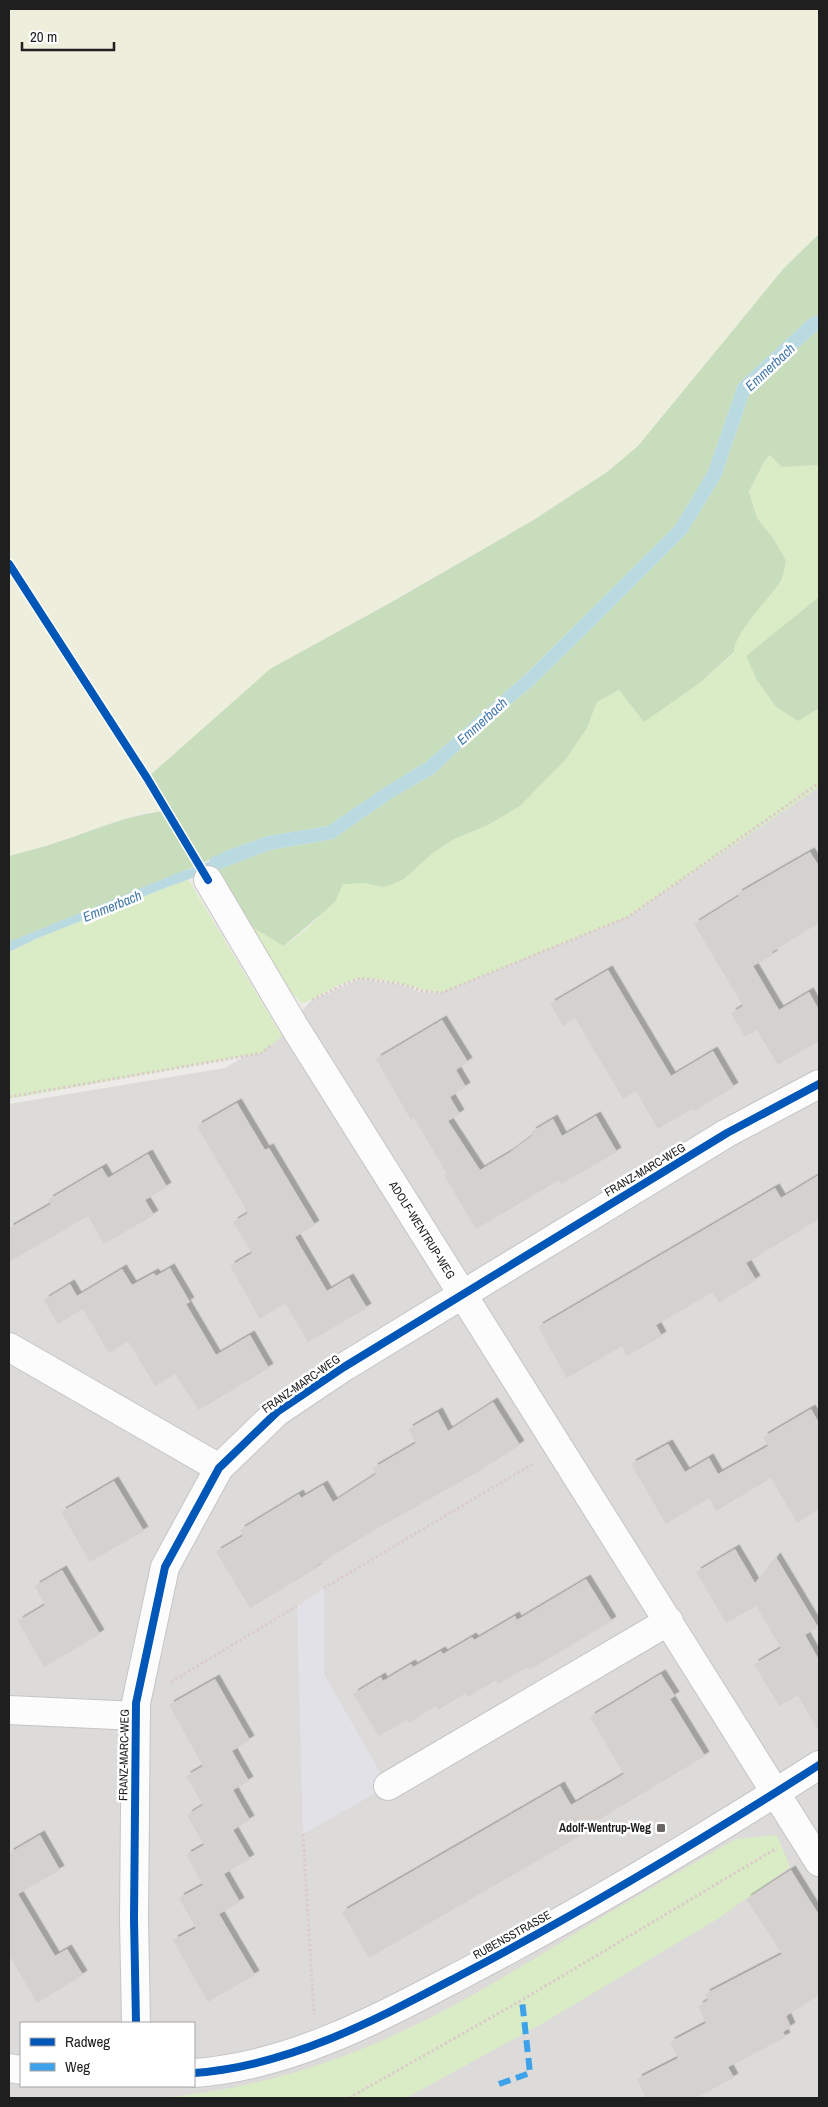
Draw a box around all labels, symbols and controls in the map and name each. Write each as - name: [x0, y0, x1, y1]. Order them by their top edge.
- scale bar: [22, 20, 115, 52]
- text: 20 m: [30, 26, 57, 47]
- water label: Emmerbach: [741, 339, 799, 395]
- water label: Emmerbach: [453, 694, 511, 748]
- water label: Emmerbach: [80, 886, 144, 926]
- street label: FRANZ-MARC-WEG: [602, 1139, 688, 1201]
- street label: ADOLF-WENTRUP-WEG: [385, 1177, 459, 1282]
- street label: FRANZ-MARC-WEG: [259, 1351, 343, 1417]
- street label: FRANZ-MARC-WEG: [115, 1709, 133, 1801]
- place label: Adolf-Wentrup-Weg: [559, 1820, 651, 1836]
- marker: Adolf-Wentrup-Weg: [655, 1822, 667, 1834]
- street label: RUBENSSTRASSE: [470, 1907, 554, 1963]
- legend: [20, 2022, 195, 2087]
- text: Radweg: [65, 2031, 110, 2052]
- text: Weg: [65, 2056, 90, 2077]

